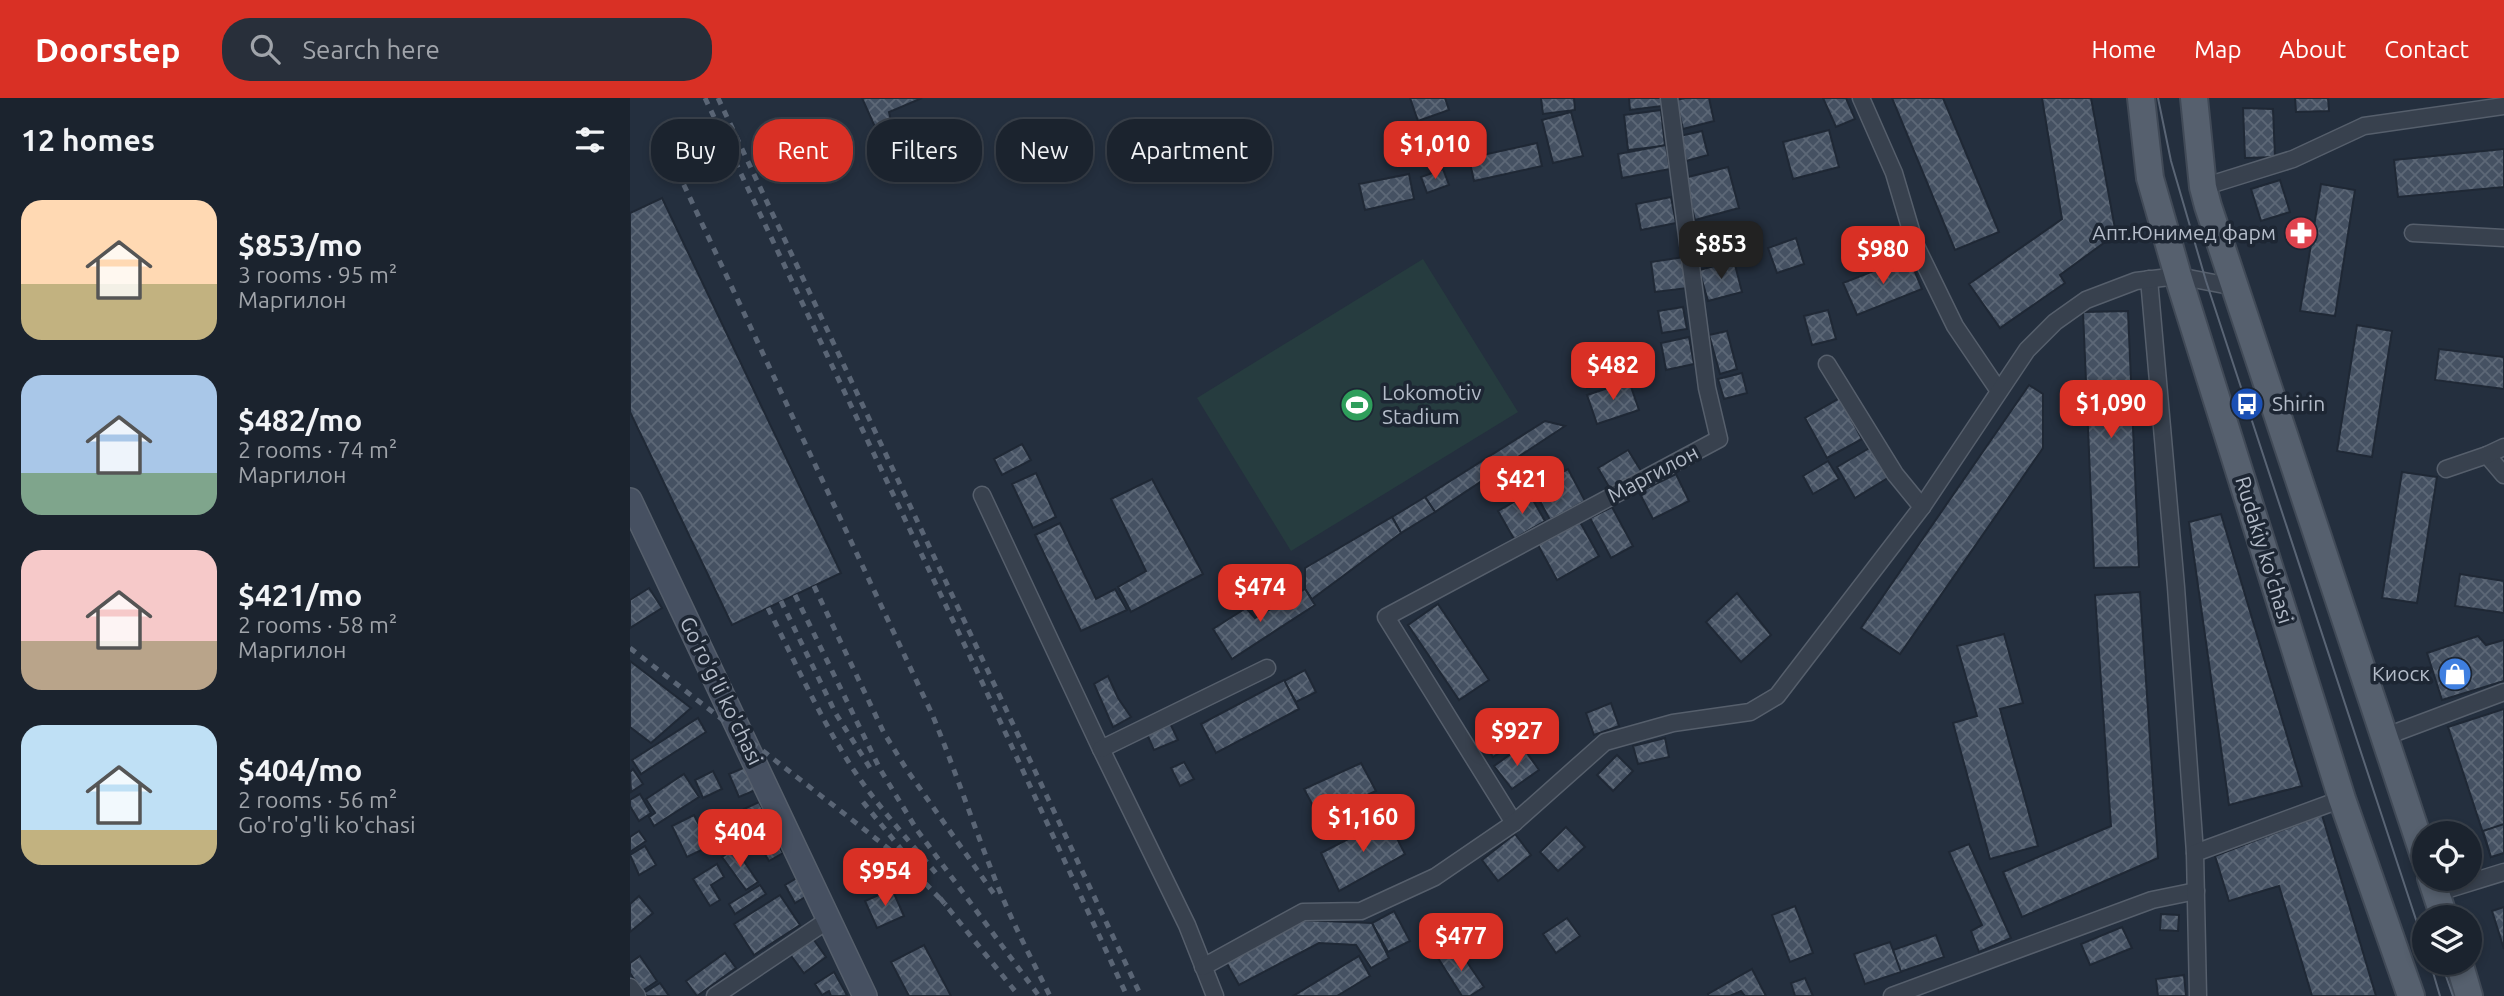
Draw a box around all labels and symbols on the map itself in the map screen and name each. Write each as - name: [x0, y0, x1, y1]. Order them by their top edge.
- pin: $1,010: [1378, 122, 1492, 181]
- pharmacy icon: Апт.Юнимед фарм: [2282, 214, 2320, 252]
- place label: Апт.Юнимед фарм: [2092, 220, 2276, 244]
- pin: $853: [1680, 222, 1762, 281]
- pin: $980: [1842, 226, 1924, 286]
- pin: $482: [1572, 342, 1654, 402]
- place label: Lokomotiv Stadium: [1382, 380, 1481, 428]
- pin: $1,090: [2054, 380, 2168, 440]
- bus stop icon: Shirin: [2228, 385, 2266, 423]
- sports icon: Lokomotiv Stadium: [1338, 386, 1376, 424]
- place label: Shirin: [2272, 391, 2325, 415]
- street label: Маргилон: [1603, 439, 1702, 507]
- pin: $421: [1481, 456, 1563, 516]
- street label: Rudakiy ko'chasi: [2231, 473, 2299, 626]
- pin: $474: [1219, 564, 1301, 624]
- street label: Go'ro'g'li ko'chasi: [676, 612, 768, 769]
- shop icon: Киоск: [2436, 655, 2474, 693]
- place label: Киоск: [2372, 661, 2430, 685]
- pin: $927: [1476, 708, 1558, 768]
- pin: $1,160: [1306, 794, 1420, 854]
- pin: $404: [699, 810, 781, 869]
- pin: $954: [844, 848, 926, 908]
- pin: $477: [1420, 914, 1502, 973]

